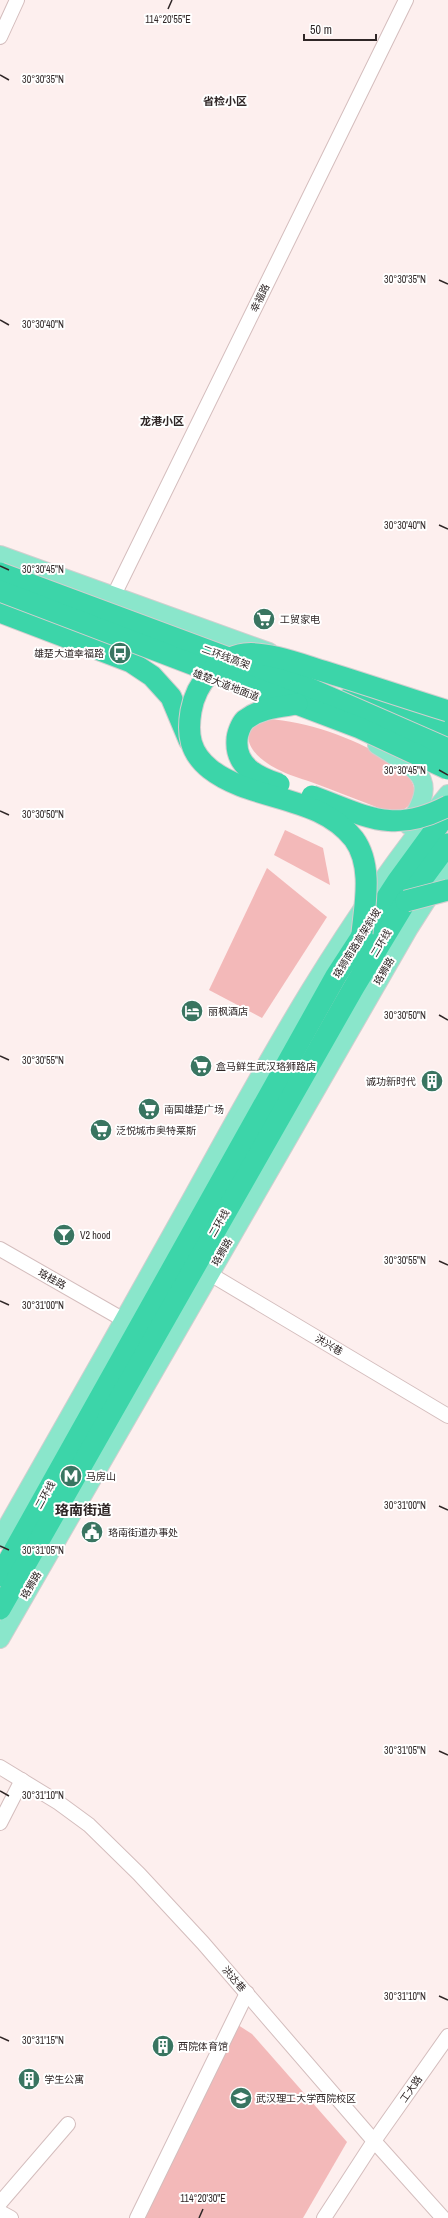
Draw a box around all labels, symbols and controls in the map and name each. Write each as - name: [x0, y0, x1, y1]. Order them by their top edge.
- text: 114°20'55"E: [145, 13, 191, 26]
- scale bar: [304, 16, 376, 42]
- text: 50 m: [310, 22, 332, 38]
- text: 30°30'35"N: [22, 73, 64, 86]
- district label: 省检小区: [203, 94, 247, 108]
- text: 30°30'35"N: [384, 273, 426, 286]
- street label: 幸福路: [248, 282, 272, 314]
- text: 30°30'40"N: [22, 318, 64, 331]
- district label: 龙港小区: [140, 414, 184, 428]
- text: 30°30'40"N: [384, 519, 426, 532]
- text: 30°30'45"N: [22, 563, 64, 576]
- supermarket icon: 工贸家电: [251, 606, 277, 632]
- place label: 工贸家电: [280, 613, 320, 626]
- bus stop icon: 雄楚大道幸福路: [107, 640, 133, 666]
- street label: 二环线高架: [200, 642, 252, 672]
- place label: 雄楚大道幸福路: [34, 647, 104, 660]
- street label: 雄楚大道地面道: [191, 666, 261, 704]
- text: 30°30'45"N: [384, 764, 426, 777]
- text: 30°30'50"N: [22, 808, 64, 821]
- street label: 珞狮南路高架斜坡: [330, 906, 384, 980]
- street label: 二环线: [368, 927, 394, 959]
- street label: 珞狮路: [371, 955, 397, 987]
- hotel icon: 丽枫酒店: [179, 998, 205, 1024]
- place label: 丽枫酒店: [208, 1005, 248, 1018]
- text: 30°30'50"N: [384, 1009, 426, 1022]
- supermarket icon: 盒马鲜生武汉珞狮路店: [188, 1053, 214, 1079]
- text: 30°30'55"N: [22, 1054, 64, 1067]
- place label: 盒马鲜生武汉珞狮路店: [216, 1060, 316, 1073]
- building icon: 诚功新时代: [419, 1068, 445, 1094]
- place label: 诚功新时代: [366, 1075, 416, 1088]
- supermarket icon: 南国雄楚广场: [136, 1096, 162, 1122]
- place label: 南国雄楚广场: [164, 1103, 224, 1116]
- supermarket icon: 泛悦城市奥特莱斯: [88, 1117, 114, 1143]
- place label: 泛悦城市奥特莱斯: [116, 1124, 196, 1137]
- street label: 二环线: [206, 1207, 232, 1239]
- bar icon: V2 hood: [51, 1222, 77, 1248]
- place label: V2 hood: [80, 1229, 111, 1242]
- street label: 珞狮路: [209, 1236, 235, 1268]
- text: 30°30'55"N: [384, 1254, 426, 1267]
- street label: 珞桂路: [36, 1266, 68, 1292]
- text: 30°31'00"N: [22, 1299, 64, 1312]
- street label: 洪兴巷: [313, 1332, 345, 1358]
- metro station icon: 马房山: [58, 1463, 84, 1489]
- place label: 马房山: [86, 1470, 116, 1483]
- street label: 二环线: [32, 1479, 58, 1511]
- text: 30°31'00"N: [384, 1499, 426, 1512]
- district label: 珞南街道: [55, 1501, 111, 1519]
- public building icon: 珞南街道办事处: [79, 1519, 105, 1545]
- place label: 珞南街道办事处: [108, 1526, 178, 1539]
- text: 30°31'05"N: [22, 1544, 64, 1557]
- street label: 珞狮路: [18, 1569, 44, 1601]
- text: 30°31'05"N: [384, 1744, 426, 1757]
- text: 30°31'10"N: [22, 1789, 64, 1802]
- street label: 洪达巷: [219, 1963, 249, 1995]
- text: 30°31'10"N: [384, 1990, 426, 2003]
- building icon: 西院体育馆: [150, 2033, 176, 2059]
- text: 30°31'15"N: [22, 2034, 64, 2047]
- place label: 西院体育馆: [178, 2040, 228, 2053]
- building icon: 学生公寓: [16, 2066, 42, 2092]
- place label: 学生公寓: [44, 2073, 84, 2086]
- street label: 工大路: [397, 2073, 425, 2105]
- school or university icon: 武汉理工大学西院校区: [228, 2085, 254, 2111]
- place label: 武汉理工大学西院校区: [256, 2092, 356, 2105]
- text: 114°20'30"E: [180, 2192, 226, 2205]

